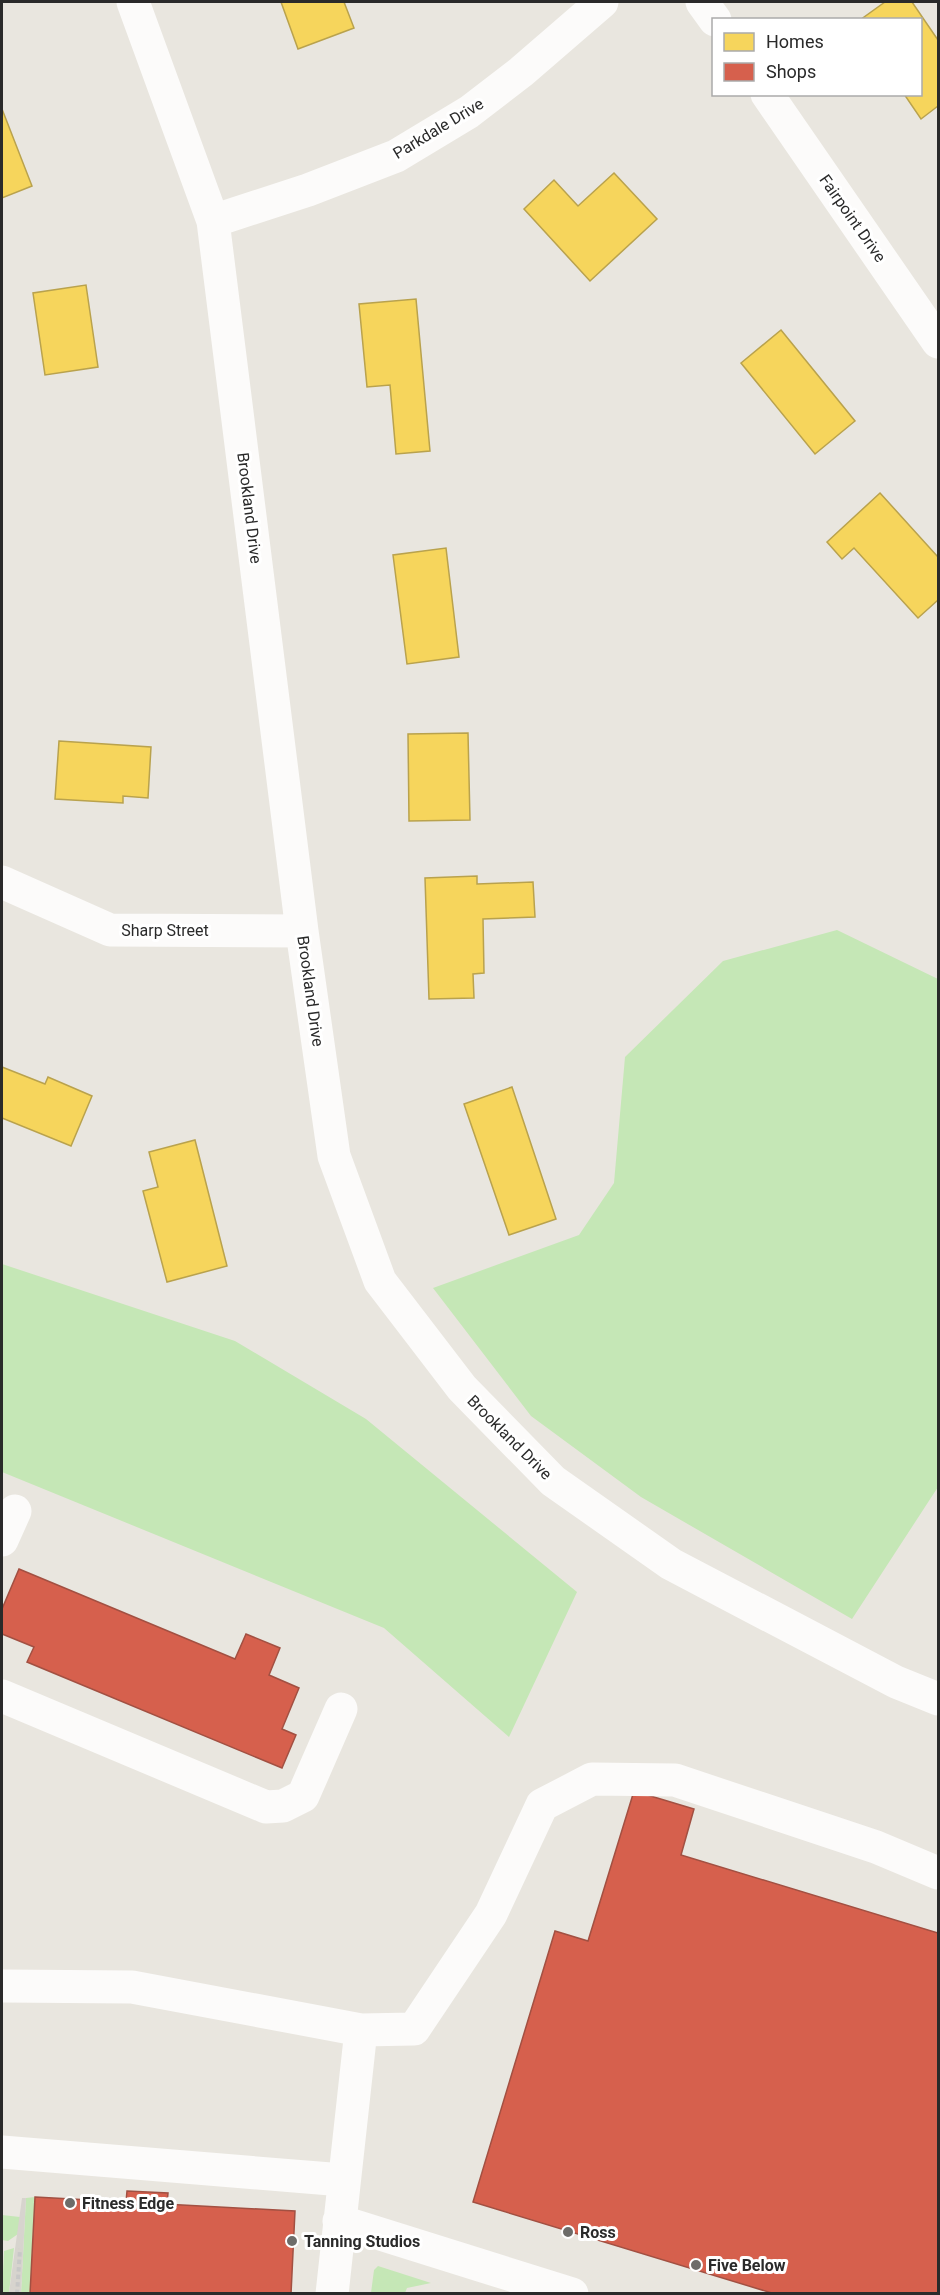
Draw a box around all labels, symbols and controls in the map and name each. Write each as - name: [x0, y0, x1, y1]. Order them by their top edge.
- legend: [712, 18, 922, 96]
- text: Homes: [766, 31, 824, 52]
- text: Shops: [766, 61, 816, 82]
- street label: Parkdale Drive: [390, 94, 487, 163]
- street label: Fairpoint Drive: [815, 171, 890, 266]
- street label: Brookland Drive: [233, 451, 266, 565]
- street label: Sharp Street: [121, 921, 209, 940]
- street label: Brookland Drive: [293, 934, 328, 1048]
- street label: Brookland Drive: [463, 1391, 556, 1484]
- place label: Fitness Edge: [82, 2194, 174, 2213]
- marker: Fitness Edge: [63, 2196, 77, 2210]
- place label: Ross: [580, 2223, 616, 2242]
- marker: Ross: [561, 2225, 575, 2239]
- place label: Tanning Studios: [304, 2232, 420, 2251]
- marker: Tanning Studios: [285, 2234, 299, 2248]
- place label: Five Below: [708, 2256, 786, 2275]
- marker: Five Below: [689, 2258, 703, 2272]

